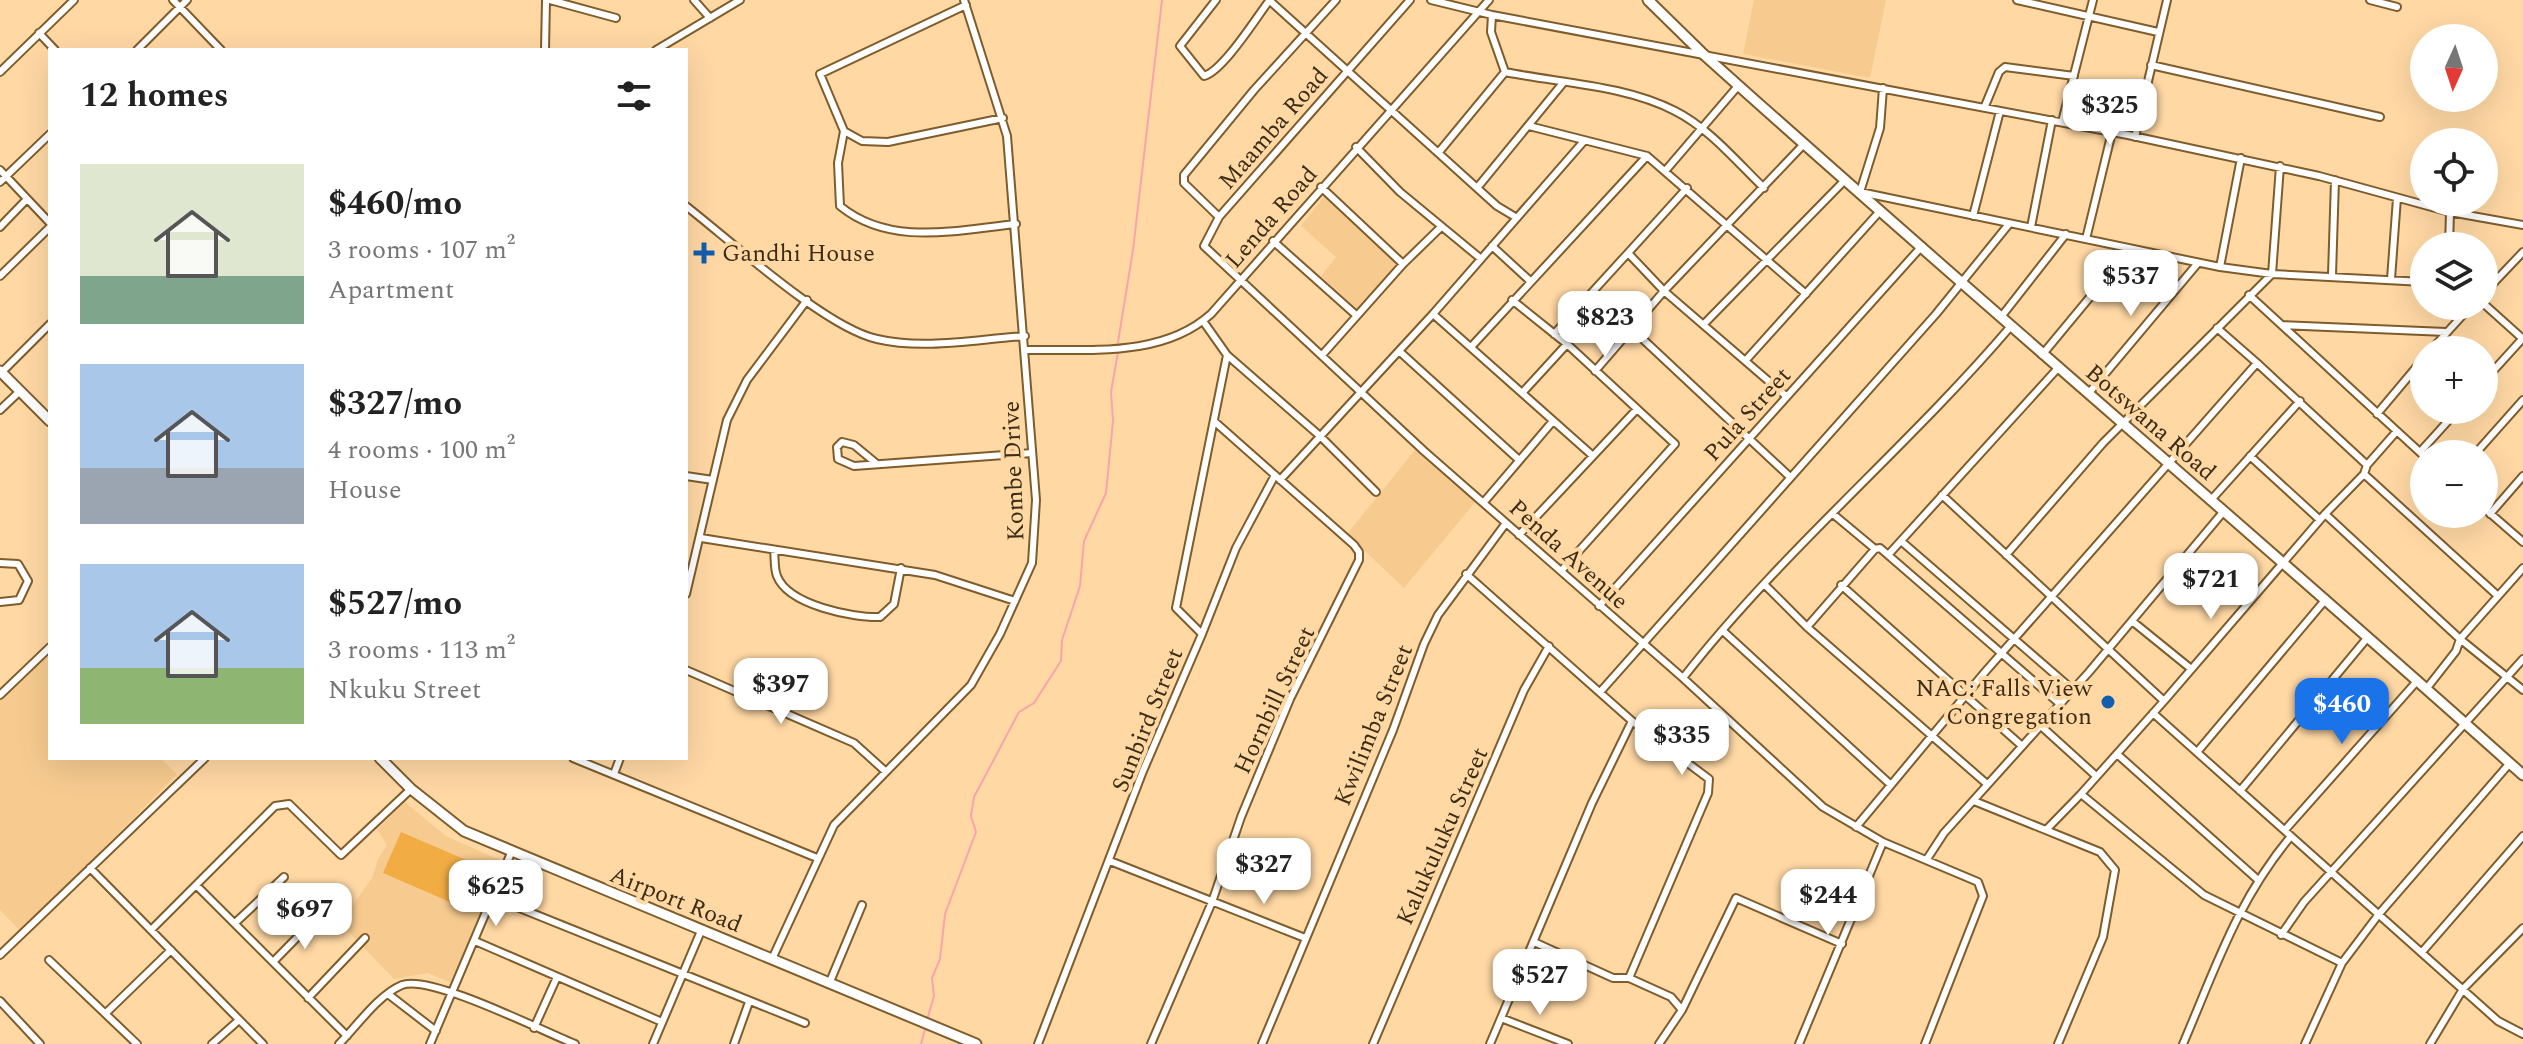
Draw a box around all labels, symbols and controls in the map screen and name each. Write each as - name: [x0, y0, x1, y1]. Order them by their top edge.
- north arrow: [2410, 24, 2498, 112]
- map controls: [2410, 24, 2498, 528]
- street label: Maamba Road: [1210, 59, 1337, 198]
- text: 12 homes: [80, 70, 229, 122]
- icon: filters: [612, 74, 656, 118]
- pin: $325: [2063, 79, 2157, 147]
- text: $325: [2081, 85, 2139, 125]
- button: locate: [2410, 128, 2498, 216]
- street label: Lenda Road: [1217, 158, 1327, 277]
- text: $460/mo: [328, 178, 462, 230]
- icon: home: [144, 196, 240, 292]
- text: 3 rooms · 107 m²: [328, 230, 515, 270]
- button: layers: [2410, 232, 2498, 320]
- place label: Gandhi House: [722, 236, 875, 272]
- marker: Gandhi House: [693, 242, 715, 264]
- pin: $537: [2084, 250, 2178, 318]
- text: $537: [2102, 256, 2160, 296]
- text: Apartment: [328, 270, 454, 310]
- pin: $823: [1558, 291, 1652, 359]
- text: $823: [1576, 297, 1634, 337]
- button: +: [2410, 336, 2498, 424]
- street label: Botswana Road: [2077, 356, 2224, 490]
- street label: Pula Street: [1695, 359, 1800, 470]
- text: $327/mo: [328, 378, 462, 430]
- icon: home: [144, 396, 240, 492]
- street label: Kombe Drive: [994, 400, 1034, 542]
- text: 4 rooms · 100 m²: [328, 430, 515, 470]
- button: −: [2410, 440, 2498, 528]
- text: House: [328, 470, 402, 510]
- street label: Penda Avenue: [1500, 491, 1636, 619]
- pin: $721: [2164, 553, 2258, 621]
- text: $721: [2182, 559, 2240, 599]
- text: $527/mo: [328, 578, 462, 630]
- icon: home: [144, 596, 240, 692]
- street label: Hornbill Street: [1225, 620, 1325, 780]
- text: 3 rooms · 113 m²: [328, 630, 515, 670]
- street label: Kwilimba Street: [1325, 639, 1423, 812]
- street label: Sunbird Street: [1103, 643, 1193, 798]
- pin: $397: [734, 658, 828, 726]
- text: $397: [752, 664, 810, 704]
- text: Nkuku Street: [328, 670, 481, 710]
- place label: NAC: Falls View Congregation: [1916, 671, 2093, 735]
- pin: $460: [2295, 678, 2389, 746]
- text: $460: [2313, 684, 2371, 724]
- marker: NAC: Falls View Congregation: [2099, 693, 2117, 711]
- pin: $335: [1635, 709, 1729, 777]
- text: $335: [1653, 715, 1711, 755]
- street label: Kalukuluku Street: [1387, 742, 1498, 931]
- pin: $327: [1217, 838, 1311, 906]
- text: $327: [1235, 844, 1293, 884]
- street label: Airport Road: [604, 857, 747, 943]
- pin: $625: [449, 860, 543, 928]
- text: $625: [467, 866, 525, 906]
- pin: $244: [1781, 869, 1875, 937]
- text: $244: [1799, 875, 1857, 915]
- pin: $697: [258, 883, 352, 951]
- text: $697: [276, 889, 334, 929]
- pin: $527: [1493, 949, 1587, 1017]
- text: $527: [1511, 955, 1569, 995]

